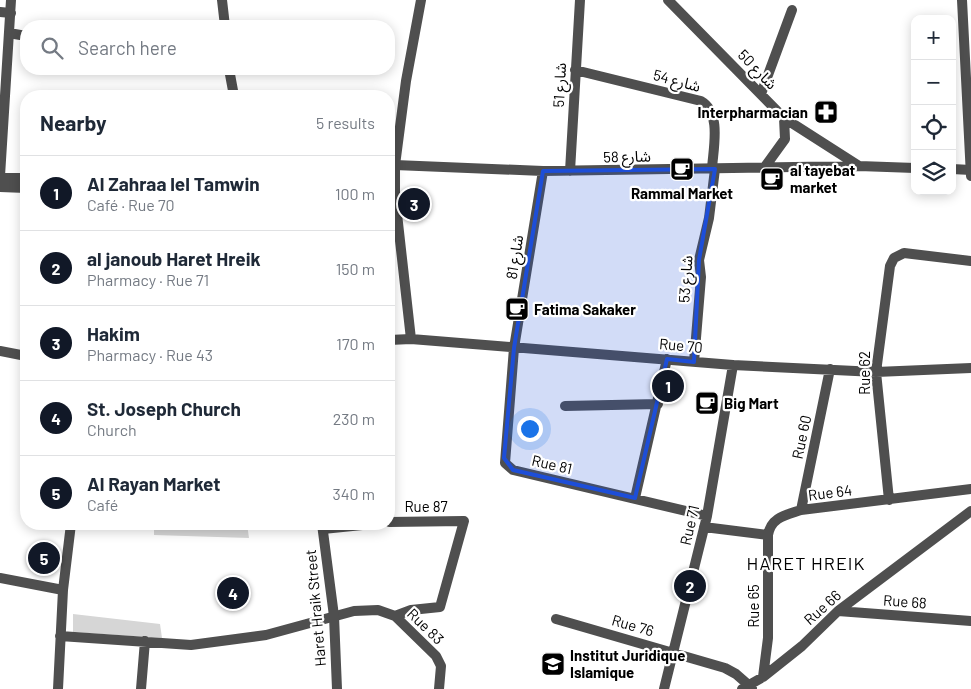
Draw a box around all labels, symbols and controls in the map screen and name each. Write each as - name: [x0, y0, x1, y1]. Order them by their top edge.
- map controls: [911, 15, 956, 195]
- button: +: [911, 15, 956, 60]
- search box: [20, 20, 395, 75]
- icon: search: [38, 34, 66, 62]
- text: Search here: [78, 36, 177, 59]
- street label: شارع 50: [732, 45, 781, 96]
- button: −: [911, 60, 956, 105]
- street label: شارع 51: [549, 62, 573, 108]
- street label: شارع 54: [650, 65, 703, 99]
- pharmacy icon: Interpharmacian: [813, 99, 839, 125]
- place label: Interpharmacian: [697, 103, 808, 121]
- button: locate: [911, 105, 956, 150]
- text: Nearby: [40, 110, 106, 135]
- text: 5 results: [316, 113, 375, 132]
- street label: شارع 58: [603, 147, 651, 169]
- button: layers: [911, 150, 956, 195]
- cafe icon: Rammal Market: [669, 156, 695, 182]
- place label: al tayebat market: [790, 161, 855, 196]
- cafe icon: al tayebat market: [759, 166, 785, 192]
- text: Al Zahraa lel Tamwin: [87, 172, 260, 195]
- text: 1: [53, 184, 59, 203]
- text: 100 m: [335, 184, 375, 203]
- place label: Rammal Market: [631, 184, 733, 202]
- pin: 3: [398, 185, 430, 223]
- text: Café · Rue 70: [87, 195, 175, 214]
- street label: شارع 81: [502, 233, 530, 281]
- text: al janoub Haret Hreik: [87, 247, 261, 270]
- street label: شارع 53: [674, 254, 700, 304]
- text: 2: [52, 259, 60, 278]
- text: 150 m: [336, 259, 375, 278]
- text: Pharmacy · Rue 71: [87, 270, 209, 289]
- cafe icon: Fatima Sakaker: [504, 296, 530, 322]
- place label: Fatima Sakaker: [534, 300, 636, 318]
- text: Hakim: [87, 322, 140, 345]
- text: 3: [52, 334, 60, 353]
- text: 170 m: [336, 334, 375, 353]
- street label: Rue 70: [658, 334, 704, 356]
- text: Pharmacy · Rue 43: [87, 345, 213, 364]
- street label: Rue 62: [855, 351, 873, 395]
- pin: 1: [652, 367, 684, 405]
- cafe icon: Big Mart: [694, 390, 720, 416]
- place label: Big Mart: [724, 394, 779, 412]
- text: St. Joseph Church: [87, 397, 241, 420]
- text: 4: [51, 409, 61, 428]
- text: 230 m: [333, 409, 375, 428]
- street label: Rue 60: [788, 413, 814, 461]
- your location: [517, 416, 543, 442]
- text: Church: [87, 420, 137, 439]
- street label: Rue 81: [530, 451, 574, 477]
- text: Al Rayan Market: [87, 472, 220, 495]
- street label: Rue 64: [807, 480, 853, 504]
- text: 5: [52, 484, 60, 503]
- text: 340 m: [332, 484, 375, 503]
- text: Café: [87, 495, 118, 514]
- street label: Rue 87: [404, 497, 448, 515]
- street label: Rue 71: [676, 503, 702, 547]
- pin: 5: [28, 539, 60, 577]
- street label: Haret Hraik Street: [301, 549, 329, 667]
- district label: HARET HREIK: [747, 552, 865, 574]
- pin: 2: [674, 567, 706, 605]
- pin: 4: [217, 574, 249, 612]
- street label: Rue 65: [744, 584, 762, 628]
- street label: Rue 66: [800, 586, 844, 628]
- street label: Rue 68: [883, 590, 927, 612]
- street label: Rue 83: [404, 604, 448, 648]
- street label: Rue 76: [610, 610, 656, 640]
- place label: Institut Juridique Islamique: [570, 646, 685, 681]
- school or university icon: Institut Juridique Islamique: [540, 651, 566, 677]

